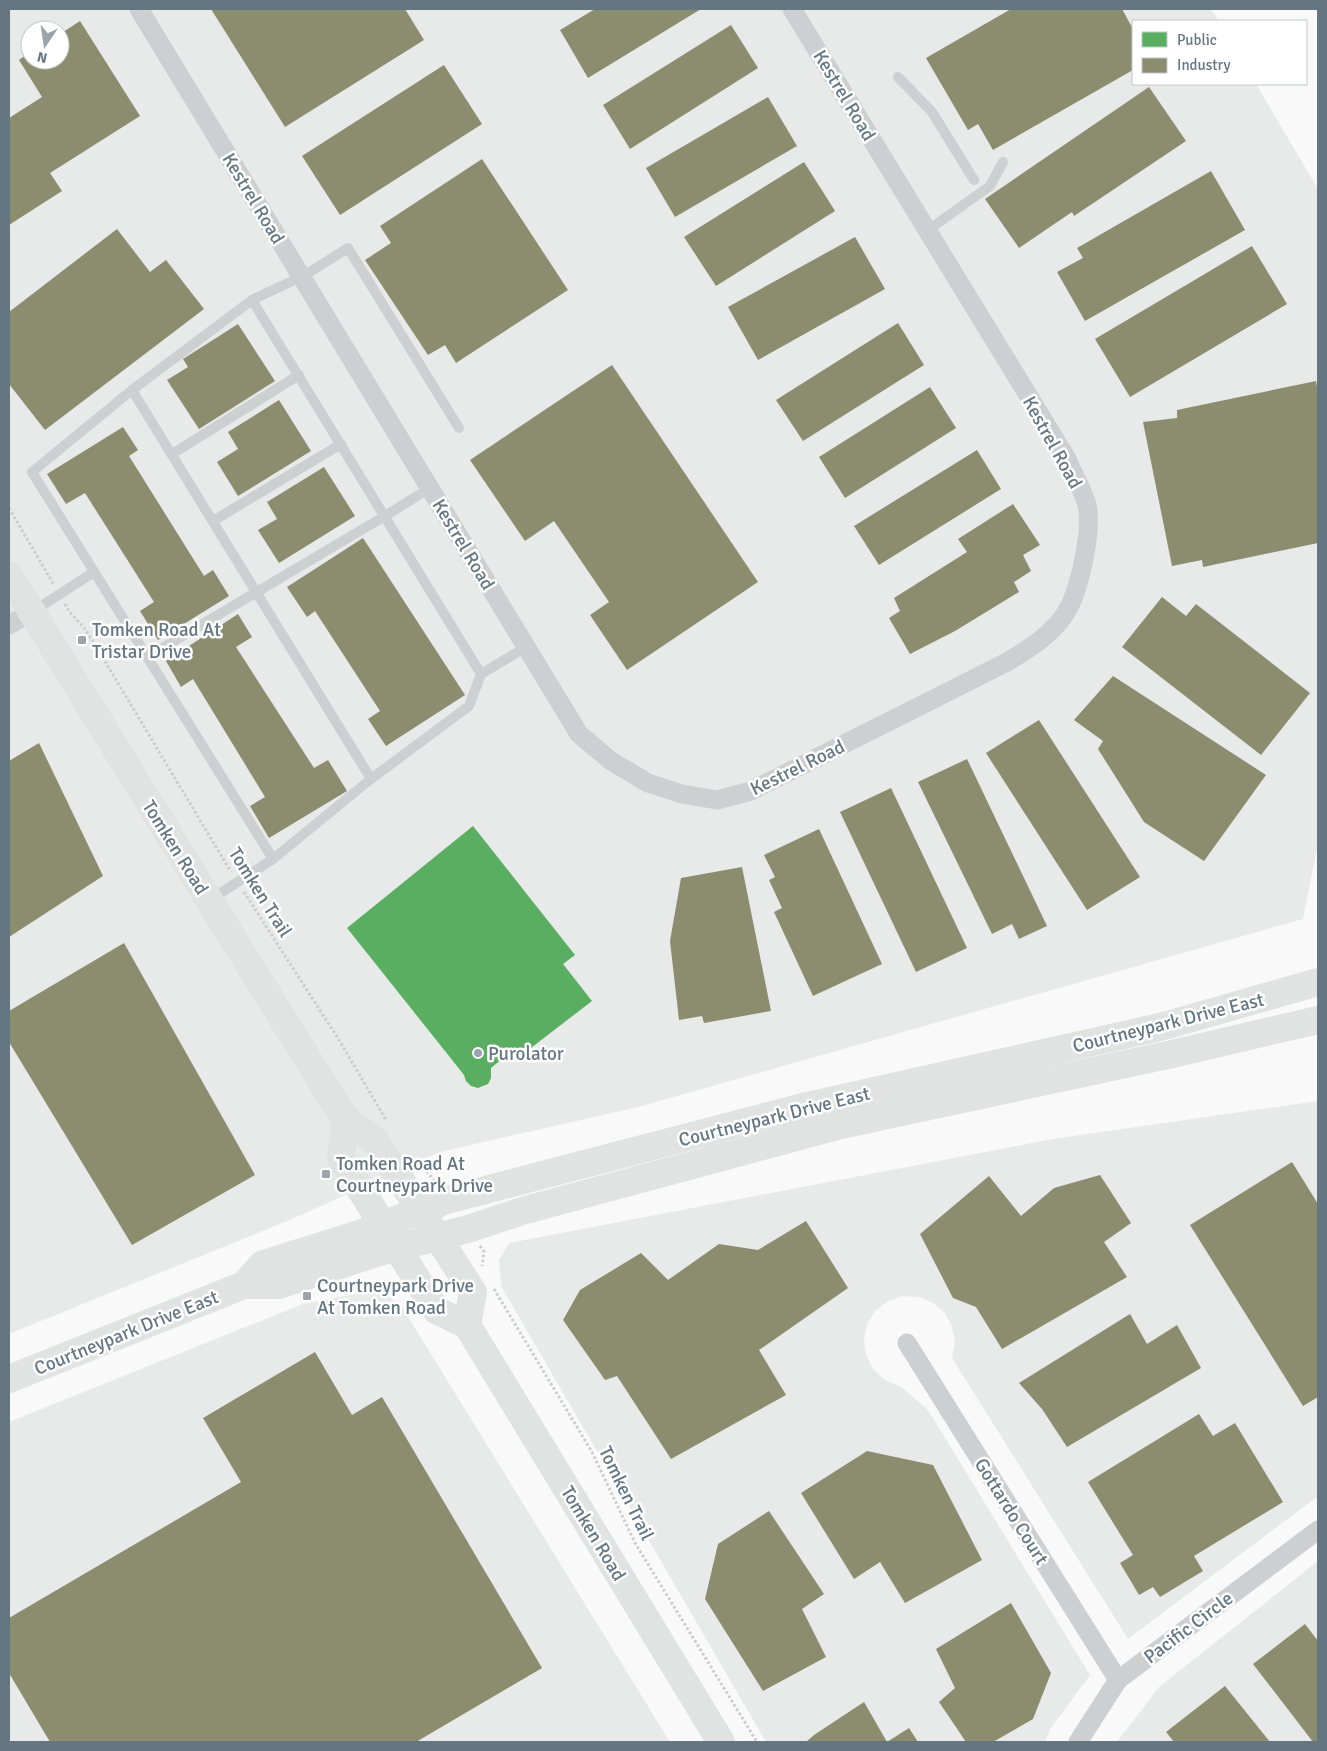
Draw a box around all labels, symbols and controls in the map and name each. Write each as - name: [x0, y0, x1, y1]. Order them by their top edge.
- north arrow: [20, 20, 70, 70]
- legend: [1132, 20, 1307, 85]
- text: Public: [1177, 31, 1217, 49]
- street label: Kestrel Road: [808, 46, 881, 145]
- text: N: [36, 48, 49, 67]
- text: Industry: [1177, 56, 1230, 74]
- street label: Kestrel Road: [217, 149, 290, 248]
- street label: Kestrel Road: [1017, 392, 1087, 493]
- street label: Kestrel Road: [427, 495, 500, 594]
- place label: Tomken Road At Tristar Drive: [92, 618, 221, 664]
- marker: Tomken Road At Tristar Drive: [76, 634, 88, 646]
- street label: Kestrel Road: [746, 735, 849, 801]
- street label: Tomken Road: [137, 796, 214, 899]
- street label: Tomken Trail: [223, 843, 297, 942]
- street label: Courtneypark Drive East: [1070, 987, 1267, 1058]
- place label: Purolator: [488, 1042, 564, 1066]
- marker: Purolator: [472, 1047, 484, 1059]
- street label: Courtneypark Drive East: [676, 1081, 873, 1152]
- place label: Tomken Road At Courtneypark Drive: [336, 1152, 493, 1198]
- marker: Tomken Road At Courtneypark Drive: [320, 1168, 332, 1180]
- place label: Courtneypark Drive At Tomken Road: [317, 1274, 474, 1320]
- street label: Courtneypark Drive East: [31, 1285, 222, 1381]
- marker: Courtneypark Drive At Tomken Road: [301, 1290, 313, 1302]
- street label: Tomken Trail: [593, 1442, 659, 1544]
- street label: Gottardo Court: [969, 1454, 1054, 1570]
- street label: Tomken Road: [555, 1482, 631, 1585]
- street label: Pacific Circle: [1139, 1586, 1238, 1669]

